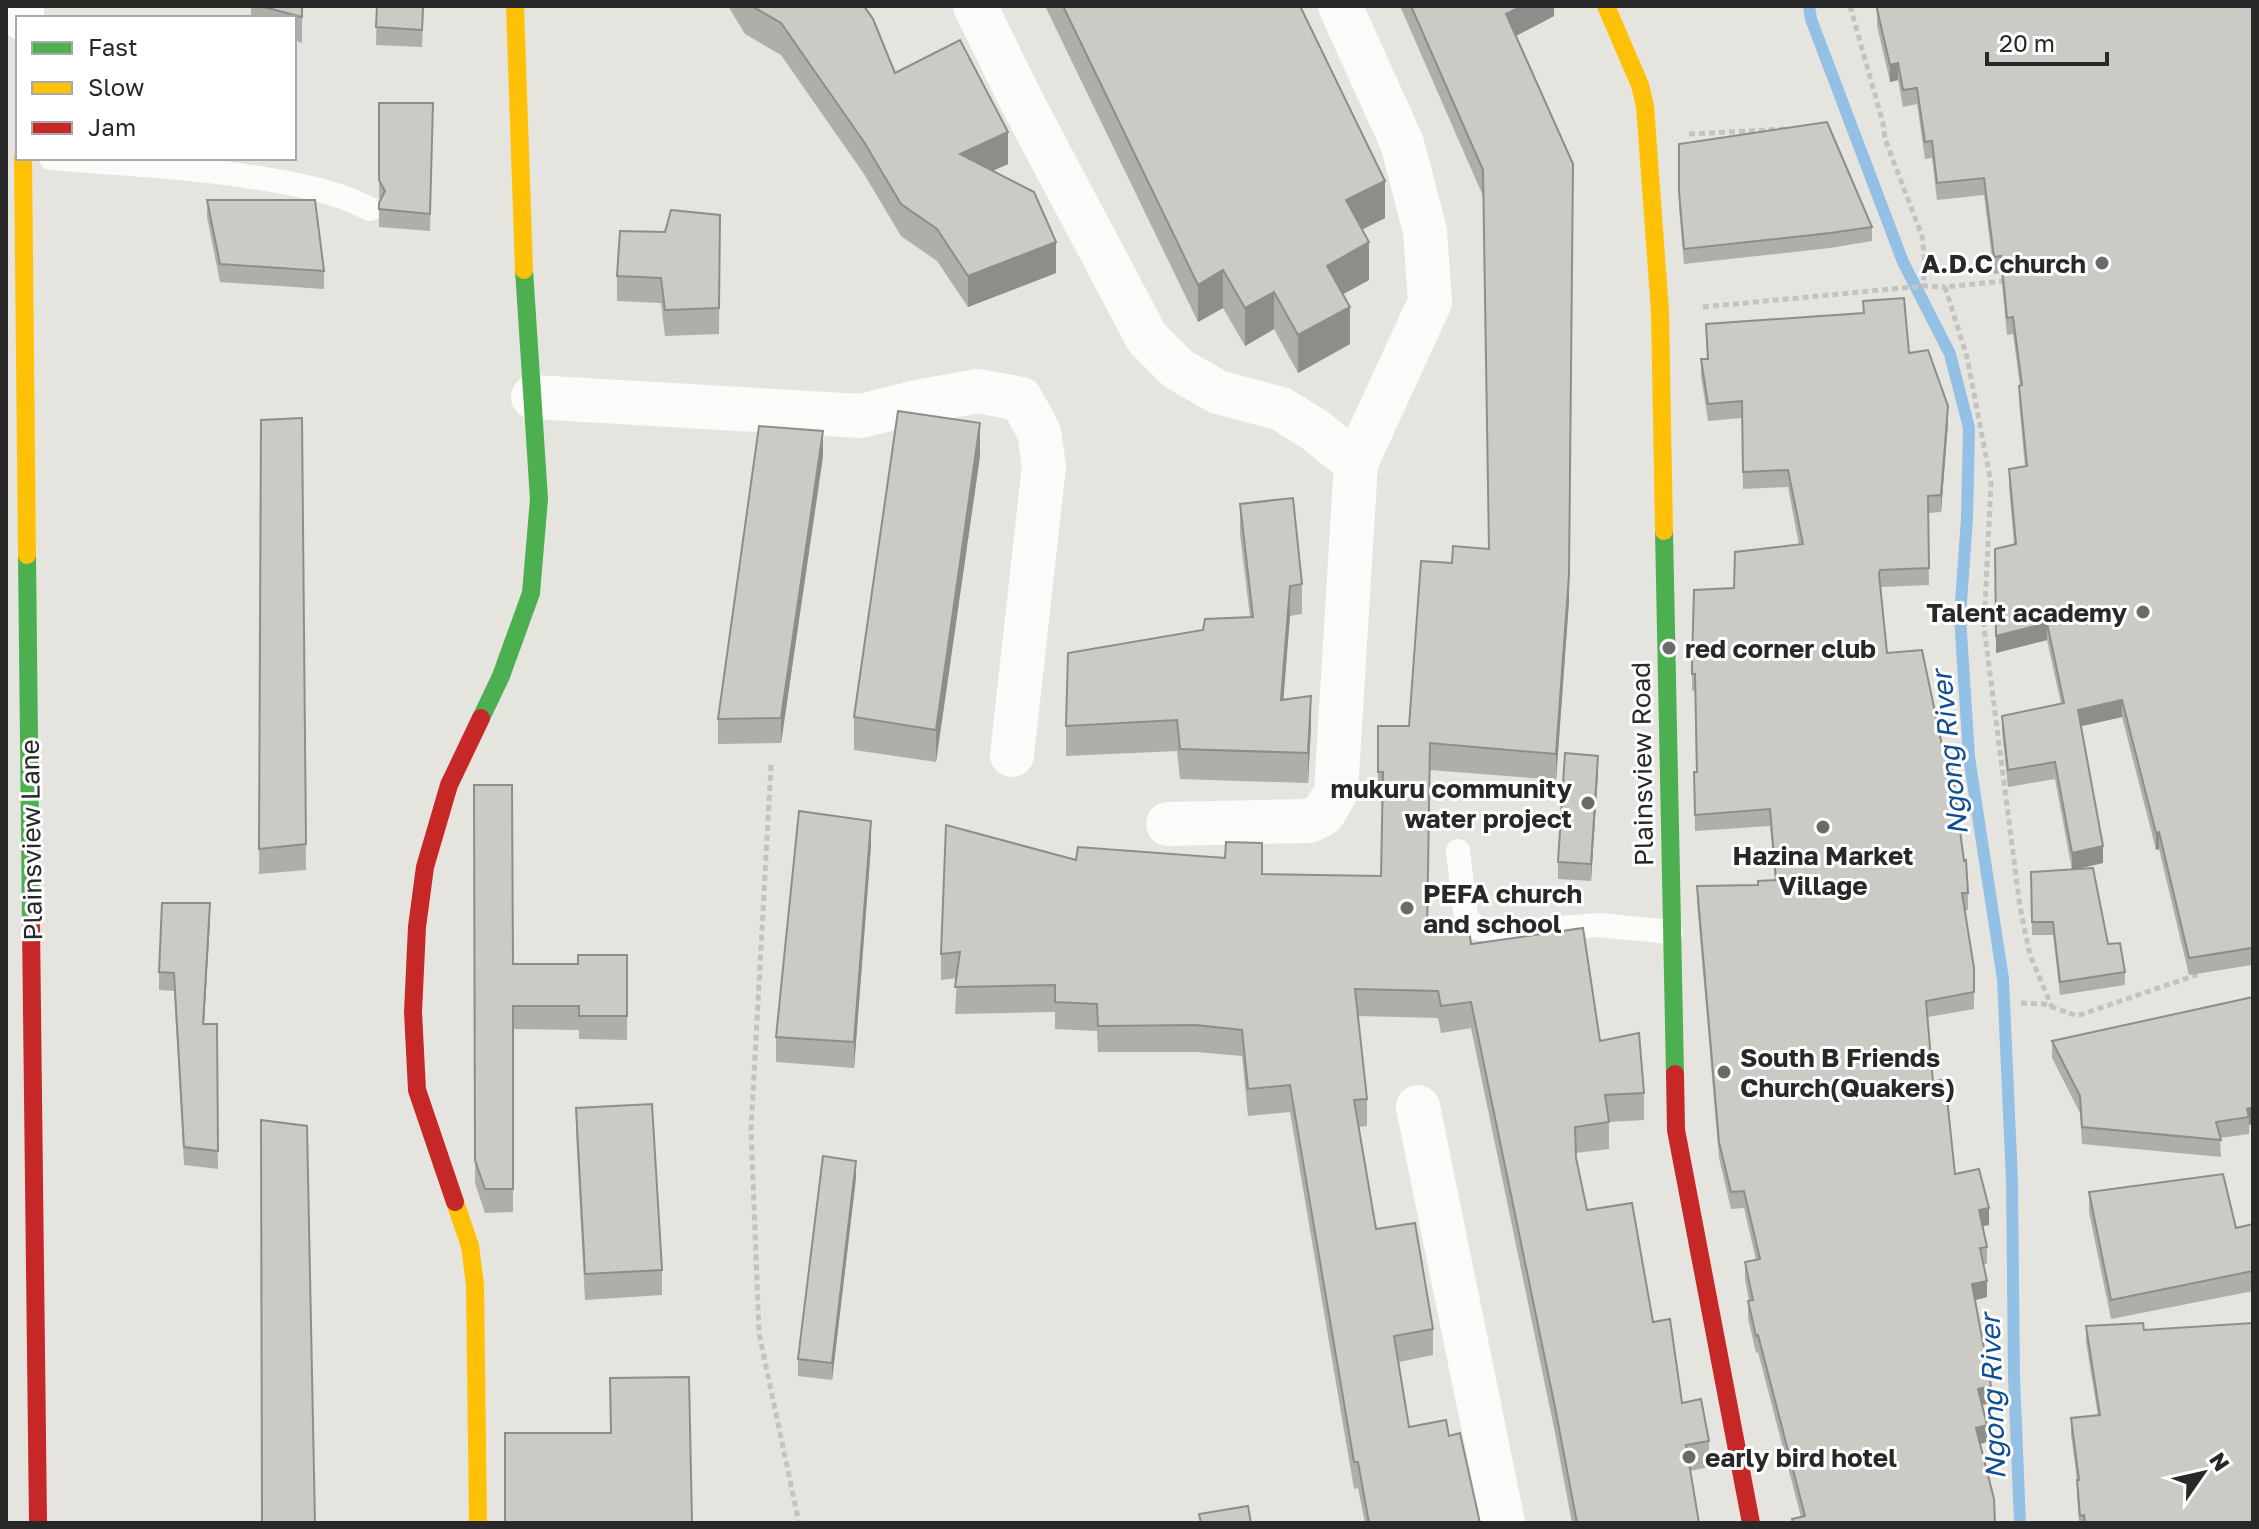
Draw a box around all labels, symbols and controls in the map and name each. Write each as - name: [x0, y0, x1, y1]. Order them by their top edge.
- legend: [16, 16, 296, 160]
- scale bar: [1987, 16, 2107, 66]
- text: 20 m: [1999, 28, 2055, 57]
- text: Fast: [88, 32, 138, 61]
- text: Slow: [88, 72, 144, 101]
- text: Jam: [88, 112, 136, 141]
- place label: A.D.C church: [1921, 248, 2086, 279]
- marker: A.D.C church: [2093, 254, 2111, 272]
- place label: Talent academy: [1926, 597, 2127, 628]
- marker: Talent academy: [2134, 603, 2152, 621]
- place label: red corner club: [1685, 633, 1876, 664]
- marker: red corner club: [1660, 639, 1678, 657]
- street label: Plainsview Road: [1625, 662, 1659, 866]
- water label: Ngong River: [1924, 665, 1974, 837]
- street label: Plainsview Lane: [14, 739, 48, 941]
- place label: mukuru community water project: [1330, 773, 1572, 834]
- marker: mukuru community water project: [1579, 794, 1597, 812]
- marker: Hazina Market Village: [1814, 818, 1832, 836]
- place label: Hazina Market Village: [1732, 840, 1914, 901]
- place label: PEFA church and school: [1423, 878, 1582, 939]
- marker: PEFA church and school: [1398, 899, 1416, 917]
- place label: South B Friends Church(Quakers): [1740, 1042, 1955, 1103]
- marker: South B Friends Church(Quakers): [1715, 1063, 1733, 1081]
- water label: Ngong River: [1972, 1310, 2011, 1480]
- north arrow: [2163, 1433, 2243, 1513]
- place label: early bird hotel: [1705, 1442, 1897, 1473]
- text: N: [2204, 1447, 2236, 1476]
- marker: early bird hotel: [1680, 1448, 1698, 1466]

